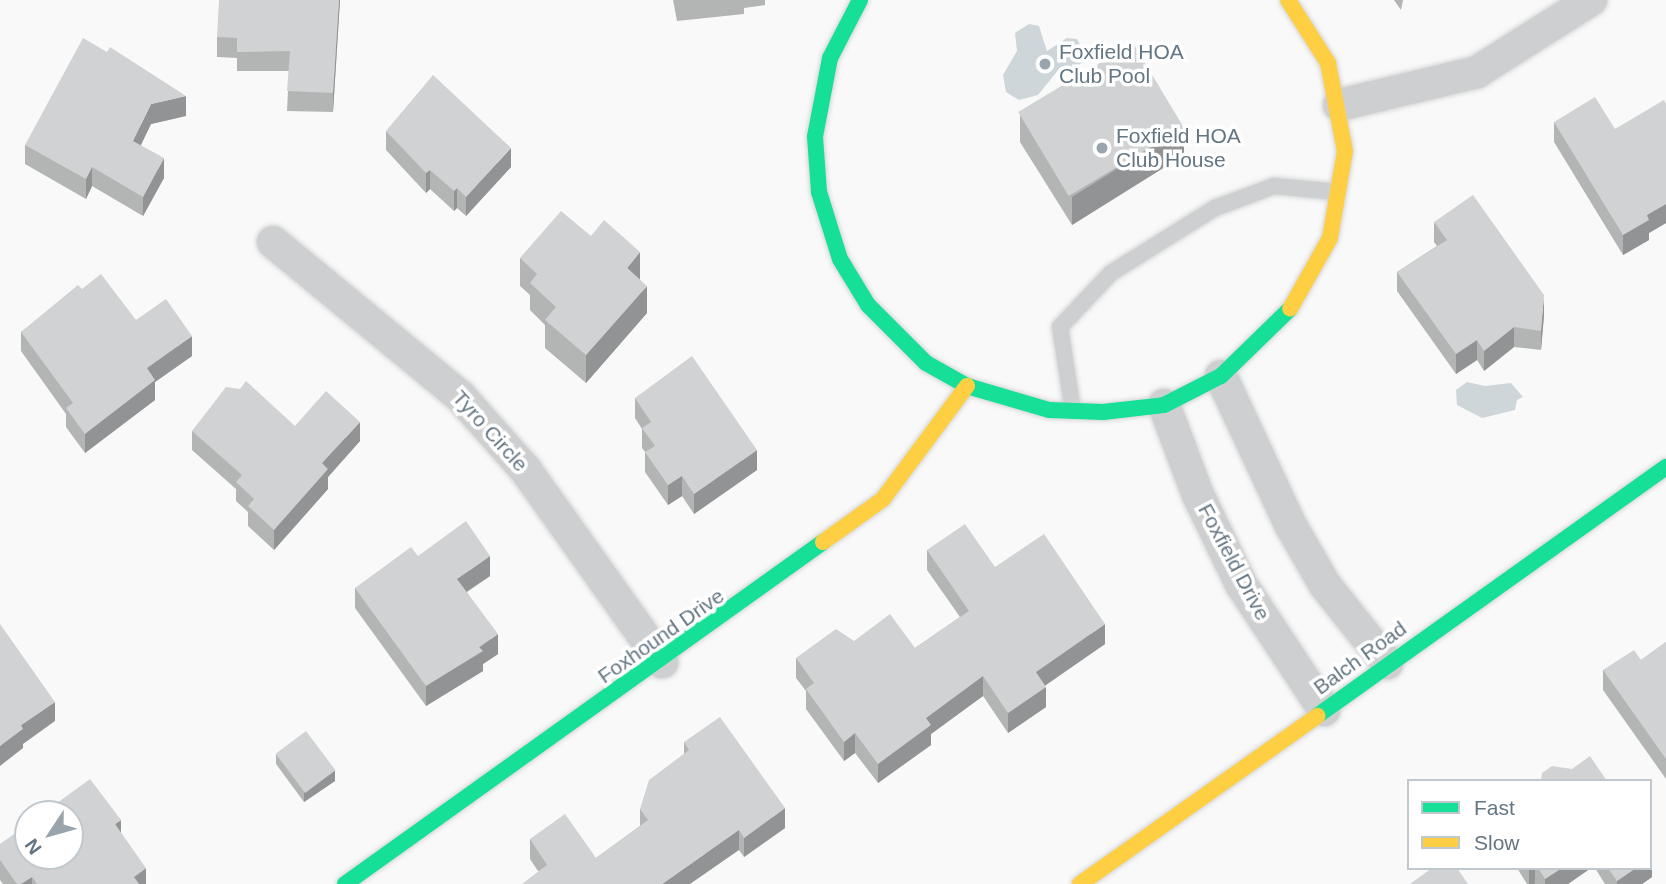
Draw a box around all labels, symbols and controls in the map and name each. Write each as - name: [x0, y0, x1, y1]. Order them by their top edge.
- place label: Foxfield HOA Club Pool: [1059, 39, 1184, 89]
- marker: Foxfield HOA Club Pool: [1037, 56, 1053, 72]
- place label: Foxfield HOA Club House: [1116, 123, 1241, 173]
- marker: Foxfield HOA Club House: [1094, 140, 1110, 156]
- street label: Tyro Circle: [447, 385, 533, 477]
- street label: Foxfield Drive: [1193, 499, 1275, 625]
- street label: Foxhound Drive: [593, 583, 729, 689]
- street label: Balch Road: [1309, 616, 1411, 700]
- legend: [1407, 779, 1652, 870]
- text: Fast: [1474, 796, 1515, 819]
- north arrow: [14, 800, 84, 870]
- text: Slow: [1474, 831, 1520, 854]
- text: N: [21, 835, 46, 858]

